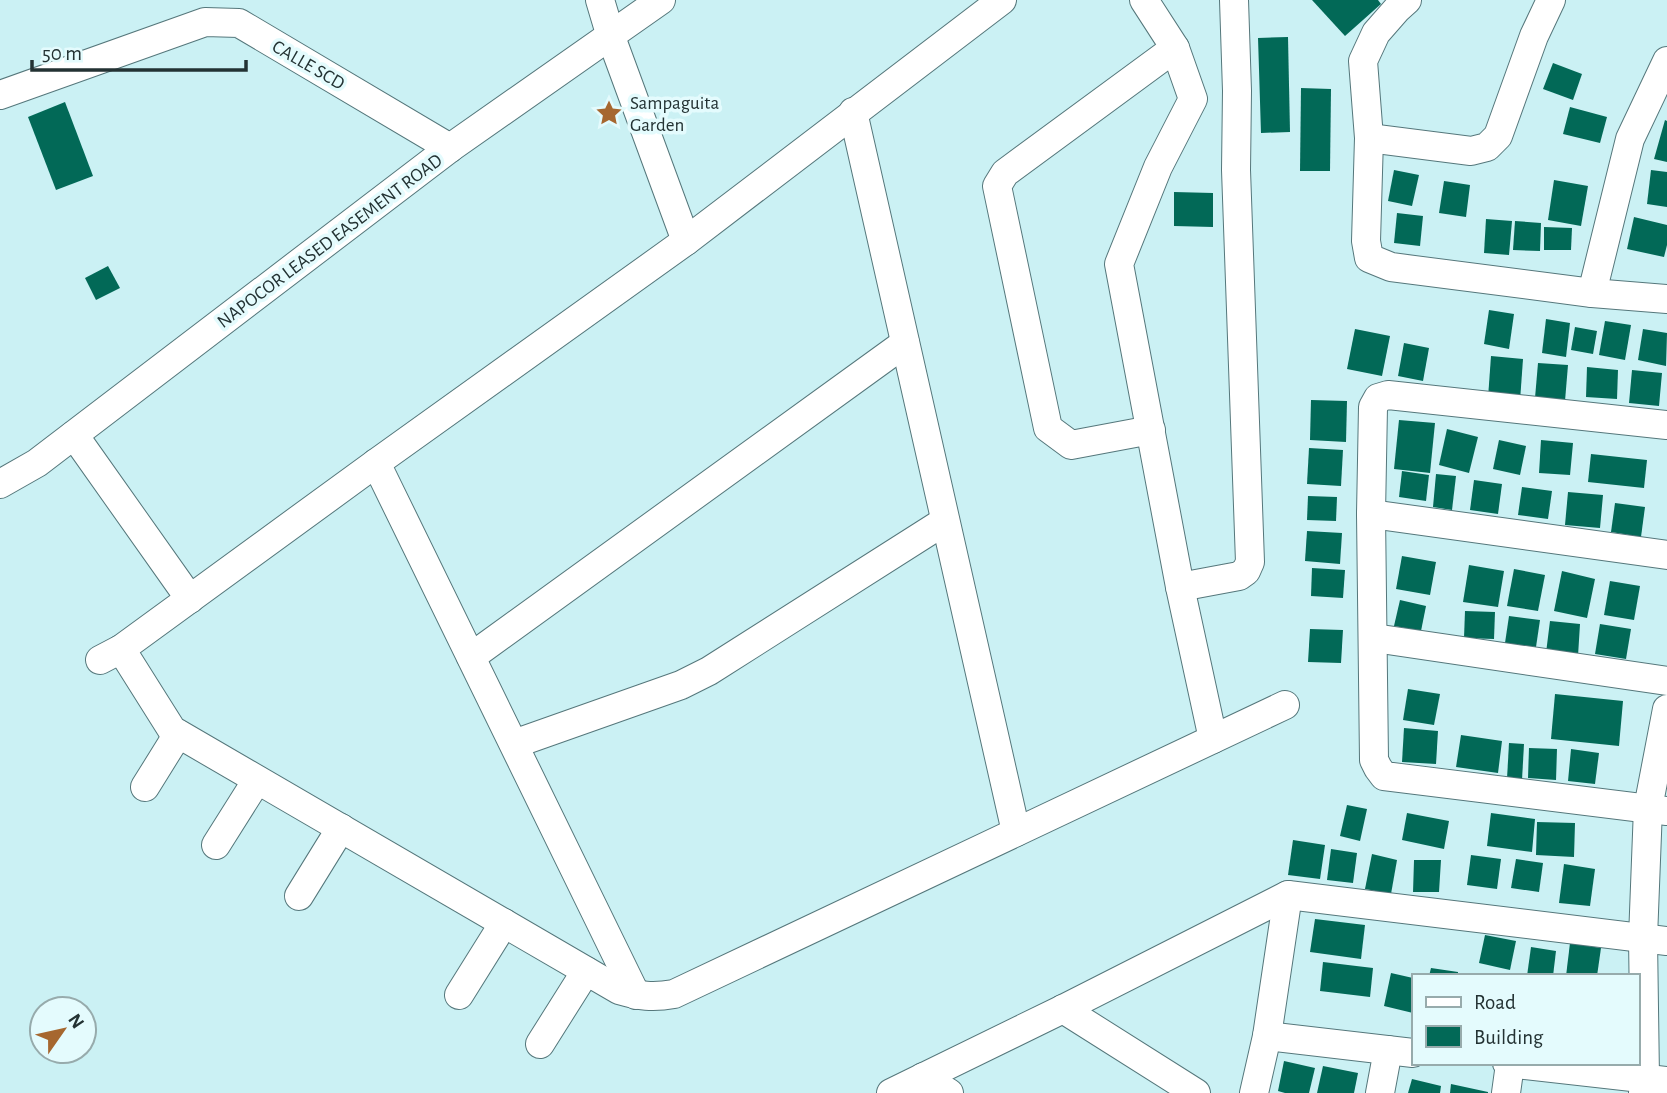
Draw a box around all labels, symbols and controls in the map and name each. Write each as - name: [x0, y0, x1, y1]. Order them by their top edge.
- scale bar: [32, 28, 245, 72]
- street label: CALLE SCD: [269, 37, 348, 94]
- text: 50 m: [42, 43, 82, 64]
- place label: Sampaguita Garden: [630, 94, 719, 135]
- place icon: Sampaguita Garden: [594, 98, 624, 128]
- street label: NAPOCOR LEASED EASEMENT ROAD: [214, 151, 446, 332]
- legend: [1412, 974, 1639, 1065]
- text: Road: [1474, 992, 1516, 1013]
- north arrow: [28, 995, 98, 1065]
- text: N: [64, 1011, 87, 1032]
- text: Building: [1474, 1027, 1544, 1048]

